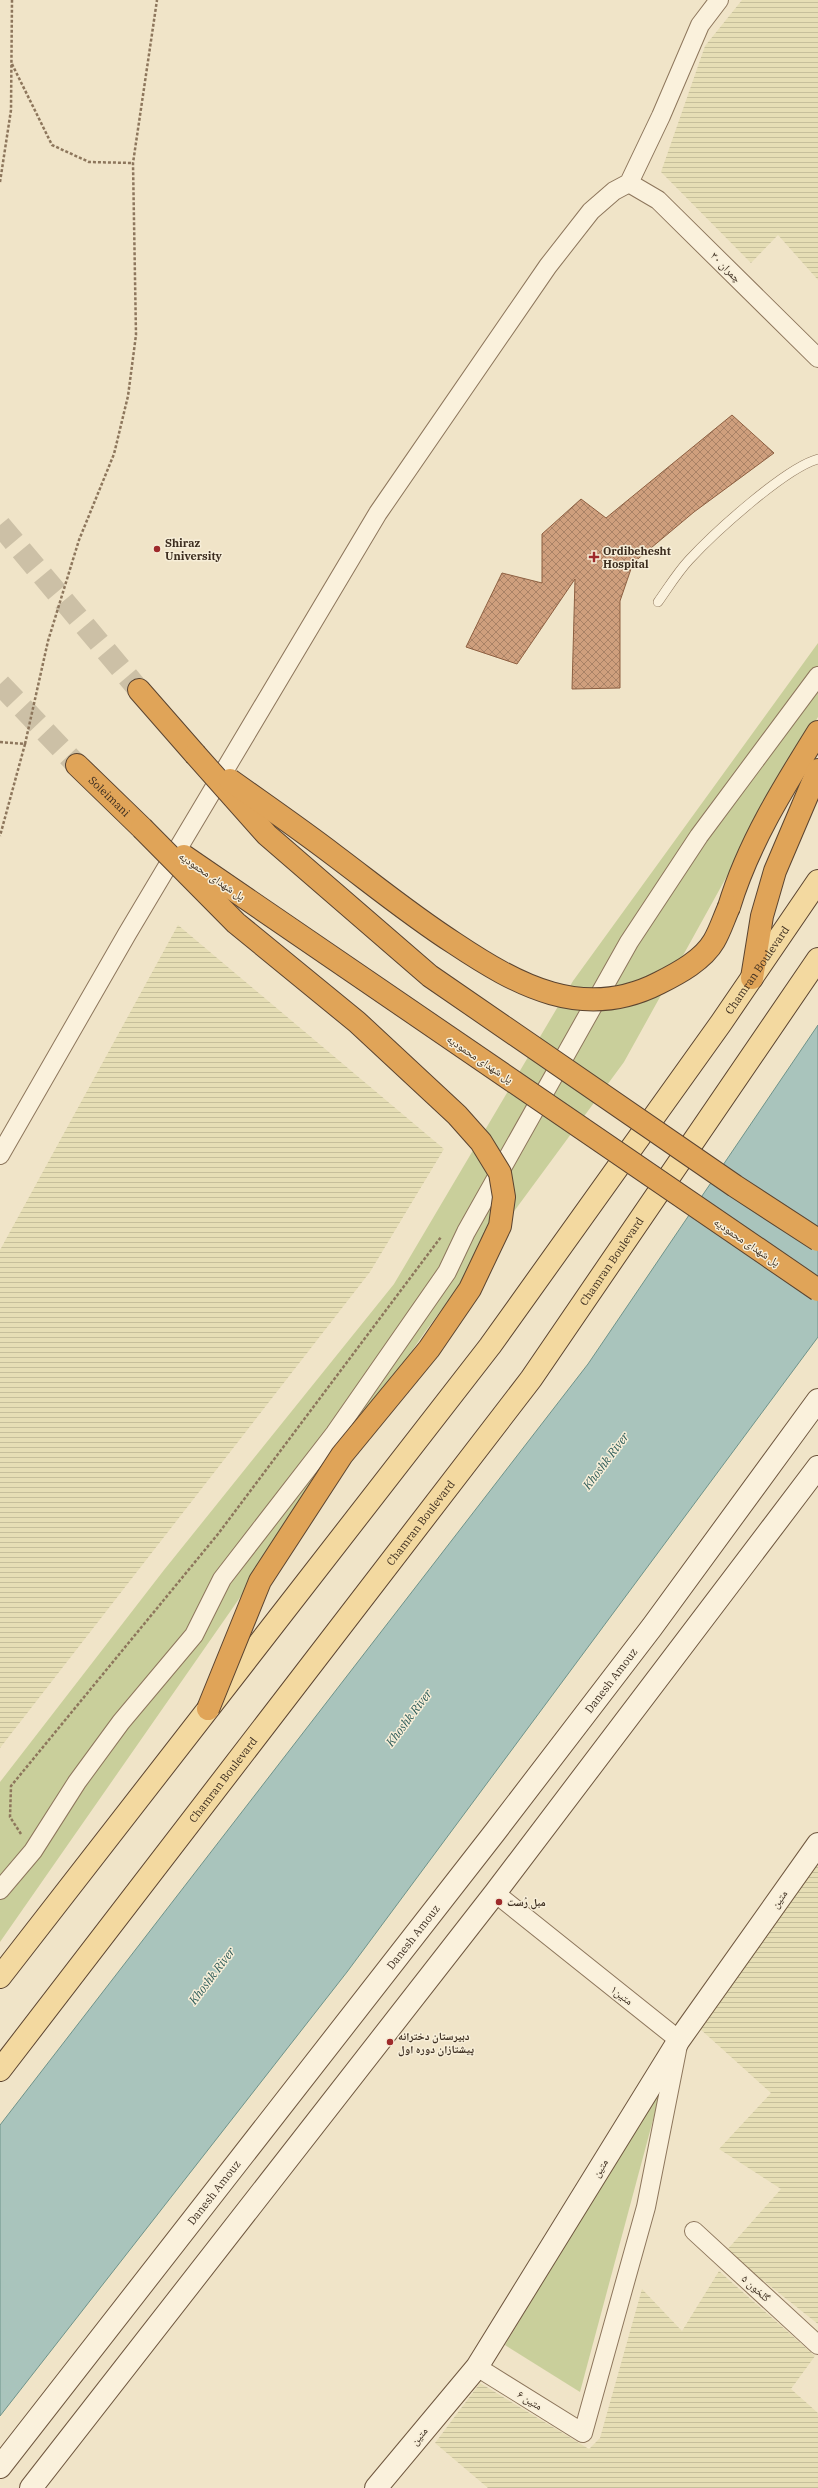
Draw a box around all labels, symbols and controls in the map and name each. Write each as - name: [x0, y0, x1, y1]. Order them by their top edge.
- street label: ۳۰ چمران: [708, 249, 744, 285]
- place label: Shiraz University: [165, 536, 223, 563]
- marker: Shiraz University: [152, 544, 162, 554]
- place label: Ordibehesht Hospital: [603, 544, 671, 571]
- marker: Ordibehesht Hospital: [588, 551, 600, 563]
- street label: Soleimani: [86, 773, 133, 820]
- street label: پل شهدای محمودیه: [176, 849, 248, 903]
- street label: Chamran Boulevard: [722, 923, 792, 1017]
- street label: پل شهدای محمودیه: [444, 1032, 516, 1086]
- street label: Chamran Boulevard: [576, 1214, 647, 1308]
- street label: پل شهدای محمودیه: [711, 1215, 783, 1269]
- water label: Khoshk River: [579, 1429, 632, 1493]
- street label: Chamran Boulevard: [383, 1477, 458, 1568]
- street label: Danesh Amouz: [582, 1645, 641, 1716]
- water label: Khoshk River: [382, 1686, 435, 1750]
- street label: Chamran Boulevard: [186, 1734, 260, 1825]
- street label: متین: [768, 1887, 790, 1911]
- place label: مبل رُست: [507, 1895, 546, 1910]
- marker: مبل رُست: [494, 1897, 504, 1907]
- street label: Danesh Amouz: [384, 1902, 443, 1972]
- water label: Khoshk River: [185, 1944, 238, 2008]
- street label: متین۱: [608, 1982, 636, 2008]
- place label: دبیرستان دخترانه پیشتازان دوره اول: [398, 2029, 474, 2057]
- marker: دبیرستان دخترانه پیشتازان دوره اول: [385, 2037, 395, 2047]
- street label: متین: [589, 2156, 611, 2180]
- street label: Danesh Amouz: [184, 2157, 244, 2228]
- street label: ۵ گلخون: [739, 2272, 774, 2305]
- street label: ۶ متین: [515, 2387, 545, 2413]
- street label: متین: [407, 2424, 431, 2448]

